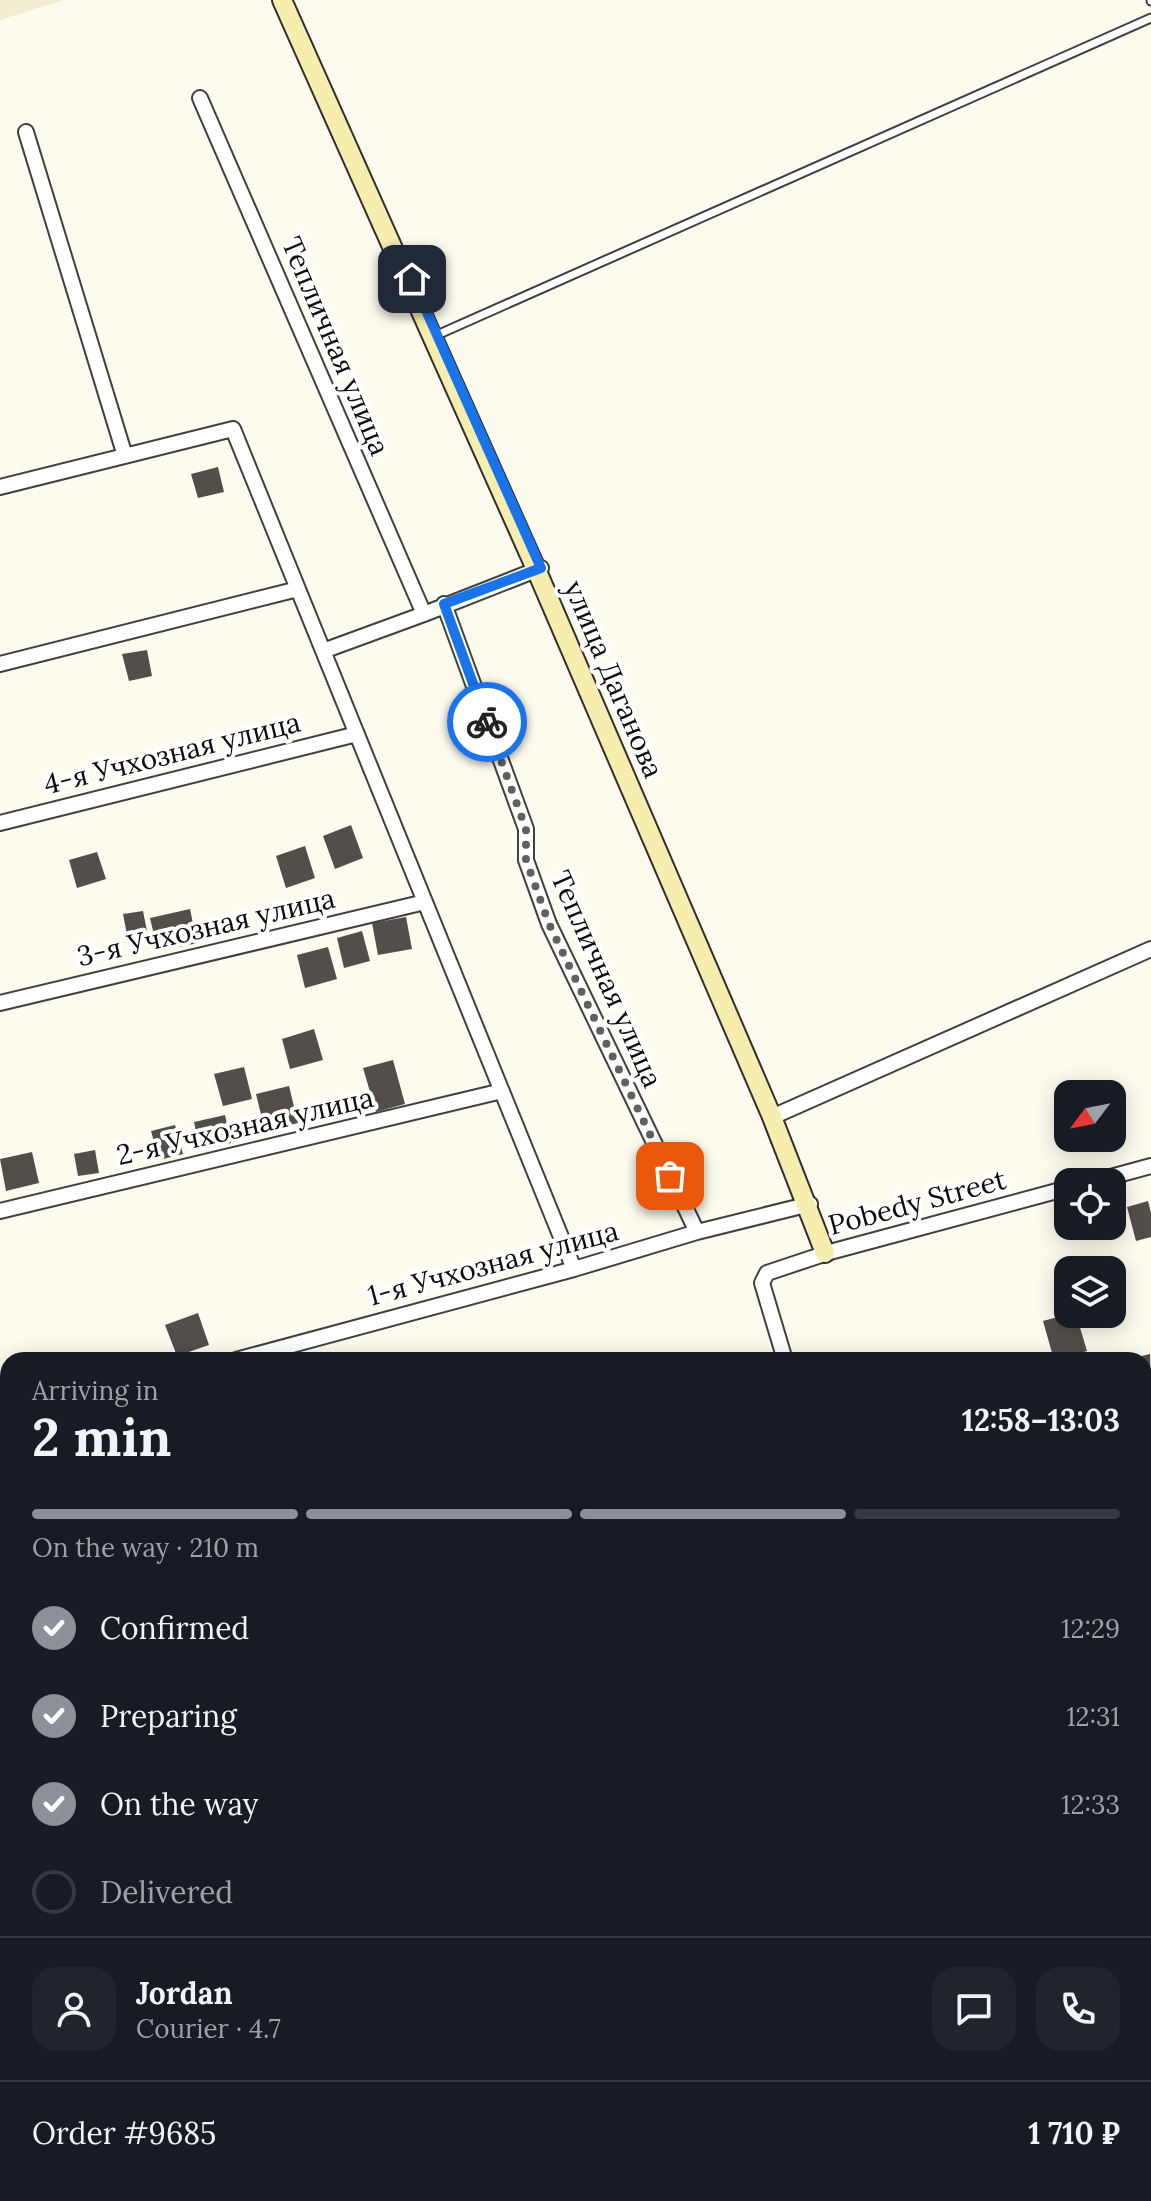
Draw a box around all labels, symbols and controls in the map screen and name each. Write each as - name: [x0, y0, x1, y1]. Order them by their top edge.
- street label: Тепличная улица: [274, 231, 398, 461]
- pin: [378, 245, 446, 313]
- icon: home: [390, 257, 434, 301]
- street label: улица Даганова: [556, 575, 672, 783]
- courier: [447, 682, 527, 762]
- icon: bike: [465, 700, 509, 744]
- street label: 4-я Учхозная улица: [40, 704, 304, 802]
- street label: Тепличная улица: [543, 865, 671, 1093]
- street label: 3-я Учхозная улица: [74, 880, 338, 974]
- street label: 2-я Учхозная улица: [113, 1079, 377, 1173]
- north arrow: [1054, 1080, 1126, 1152]
- map controls: [1054, 1080, 1126, 1328]
- pin: [636, 1142, 704, 1210]
- icon: bag: [648, 1154, 692, 1198]
- street label: Pobedy Street: [824, 1161, 1010, 1243]
- button: locate: [1054, 1168, 1126, 1240]
- street label: 1-я Учхозная улица: [364, 1212, 622, 1314]
- button: layers: [1054, 1256, 1126, 1328]
- text: Arriving in: [32, 1374, 159, 1407]
- text: 12:58–13:03: [962, 1401, 1120, 1439]
- text: 2 min: [32, 1404, 171, 1470]
- text: On the way · 210 m: [32, 1531, 259, 1564]
- icon: check: [32, 1606, 76, 1650]
- text: Confirmed: [100, 1609, 249, 1647]
- text: 12:29: [1061, 1612, 1120, 1645]
- icon: check: [32, 1694, 76, 1738]
- text: Preparing: [100, 1697, 237, 1735]
- text: 12:31: [1066, 1700, 1120, 1733]
- icon: check: [32, 1782, 76, 1826]
- text: On the way: [100, 1785, 258, 1823]
- text: 12:33: [1061, 1788, 1120, 1821]
- text: Delivered: [100, 1873, 233, 1911]
- button: person: [32, 1967, 116, 2051]
- button: chat: [932, 1967, 1016, 2051]
- button: phone: [1036, 1967, 1120, 2051]
- text: Jordan: [136, 1974, 233, 2012]
- text: Courier · 4.7: [136, 2012, 281, 2045]
- text: Order #9685: [32, 2114, 216, 2152]
- text: 1 710 ₽: [1028, 2114, 1120, 2152]

